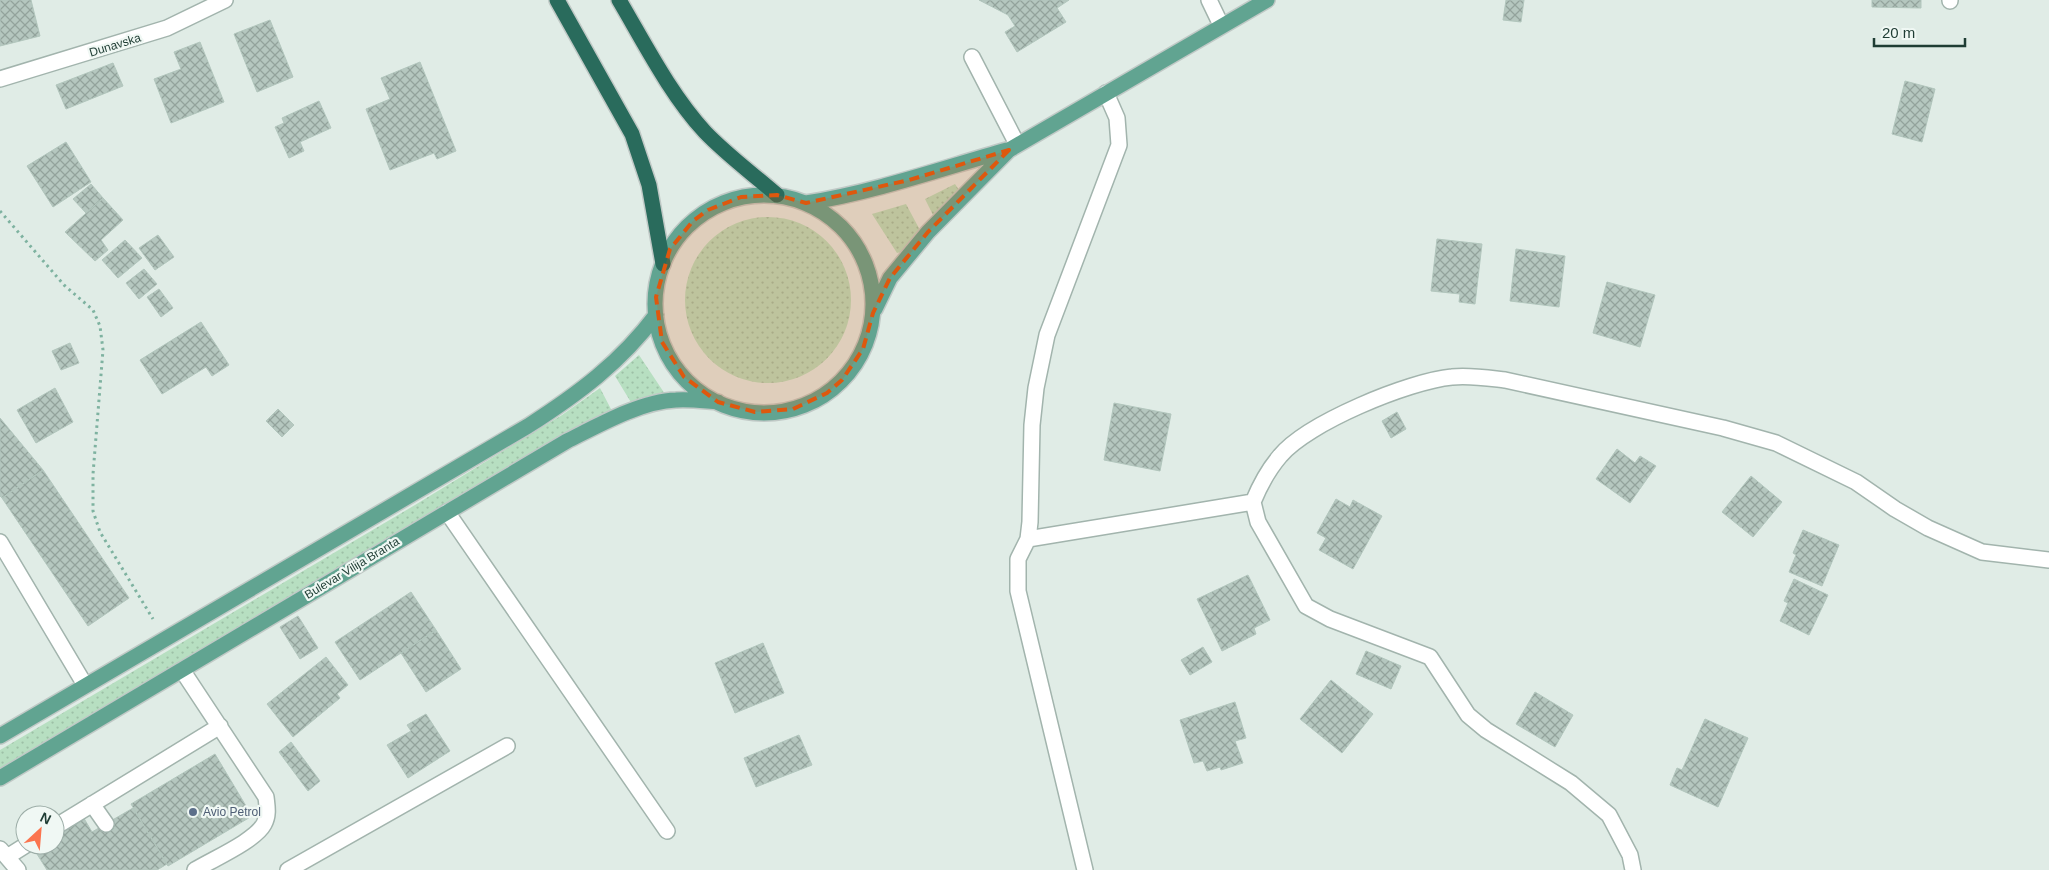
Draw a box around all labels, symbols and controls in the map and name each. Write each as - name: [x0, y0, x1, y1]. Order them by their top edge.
- scale bar: [1874, 15, 1965, 47]
- text: 20 m: [1882, 24, 1915, 41]
- street label: Dunavska: [87, 30, 143, 59]
- street label: Bulevar Vilija Branta: [302, 534, 402, 602]
- north arrow: [15, 805, 65, 855]
- place label: Avio Petrol: [203, 805, 261, 819]
- marker: Avio Petrol: [187, 806, 199, 818]
- text: N: [38, 809, 54, 828]

